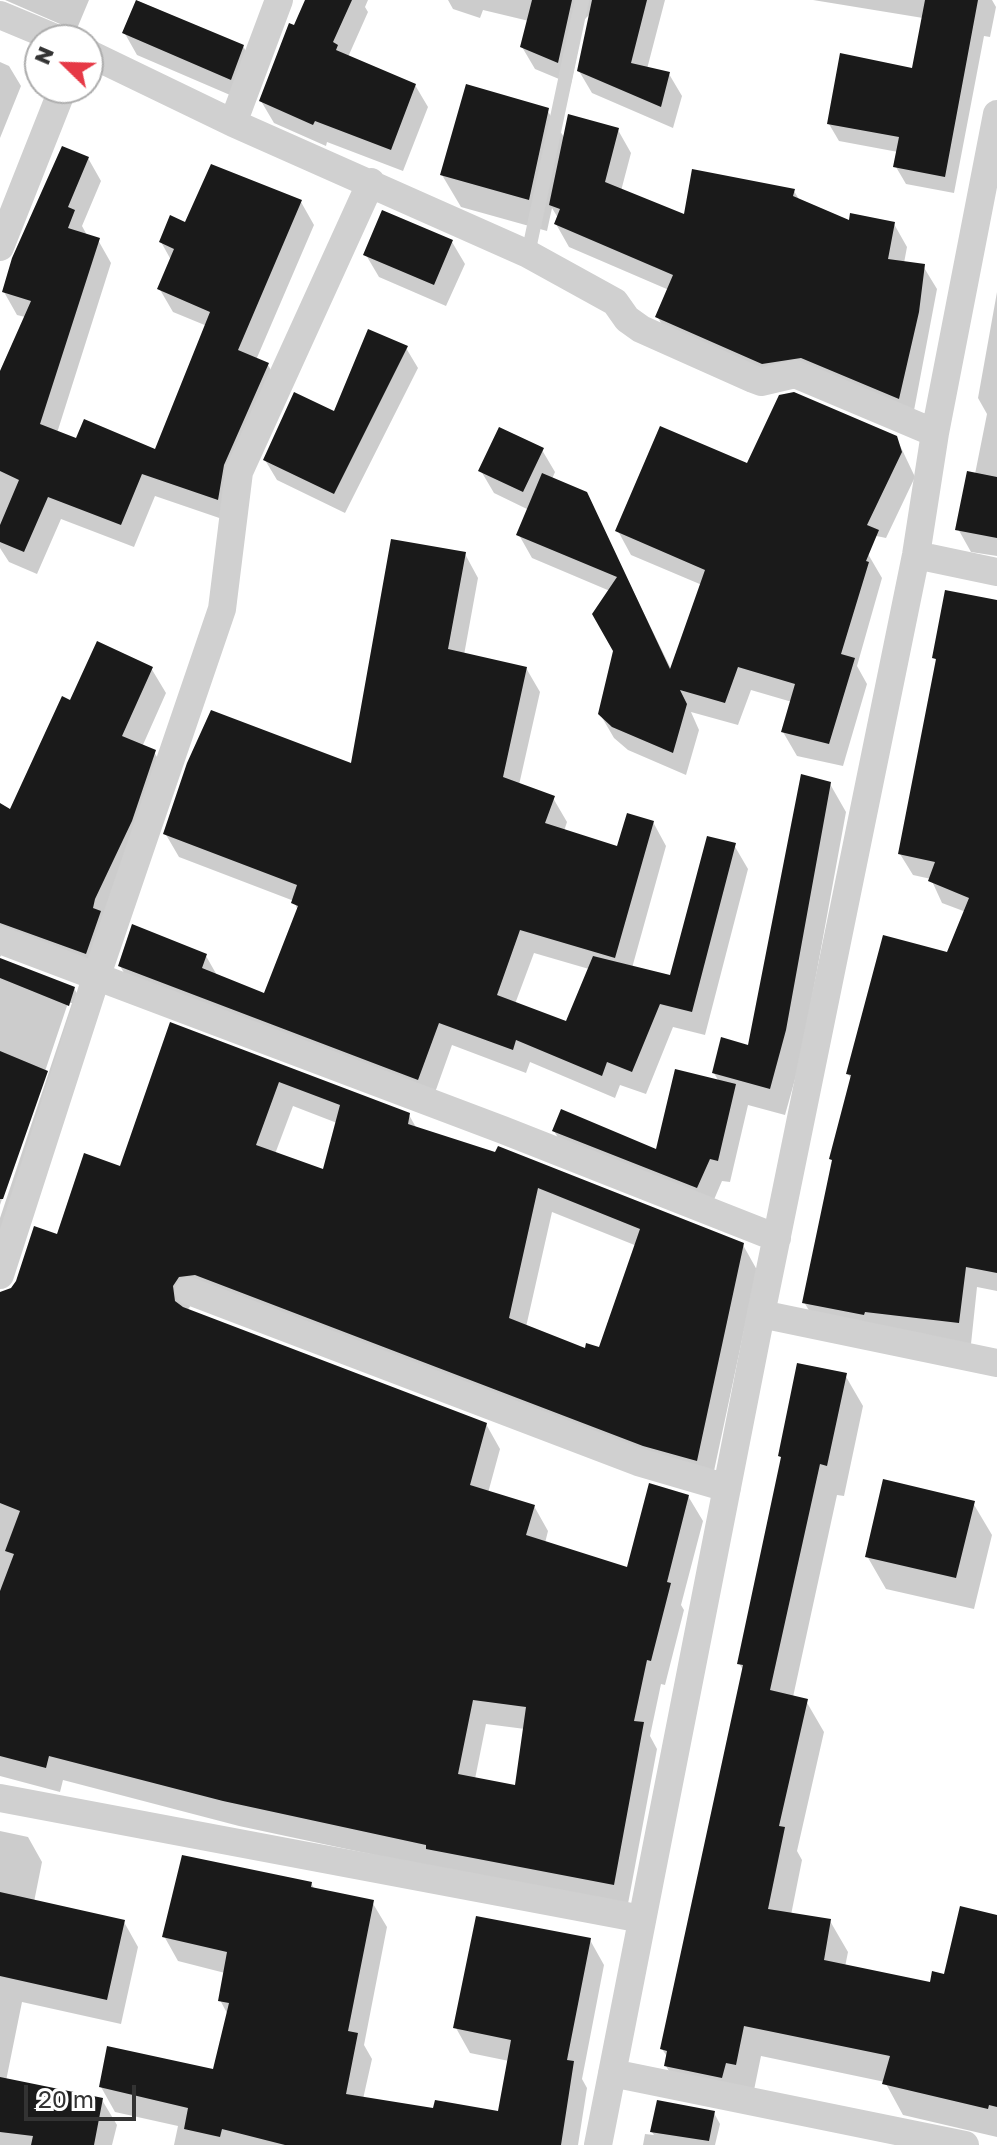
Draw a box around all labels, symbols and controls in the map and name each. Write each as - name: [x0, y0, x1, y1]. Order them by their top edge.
- north arrow: [24, 24, 104, 104]
- text: N: [28, 42, 59, 68]
- scale bar: [28, 2069, 140, 2119]
- text: 20 m: [38, 2084, 94, 2113]

